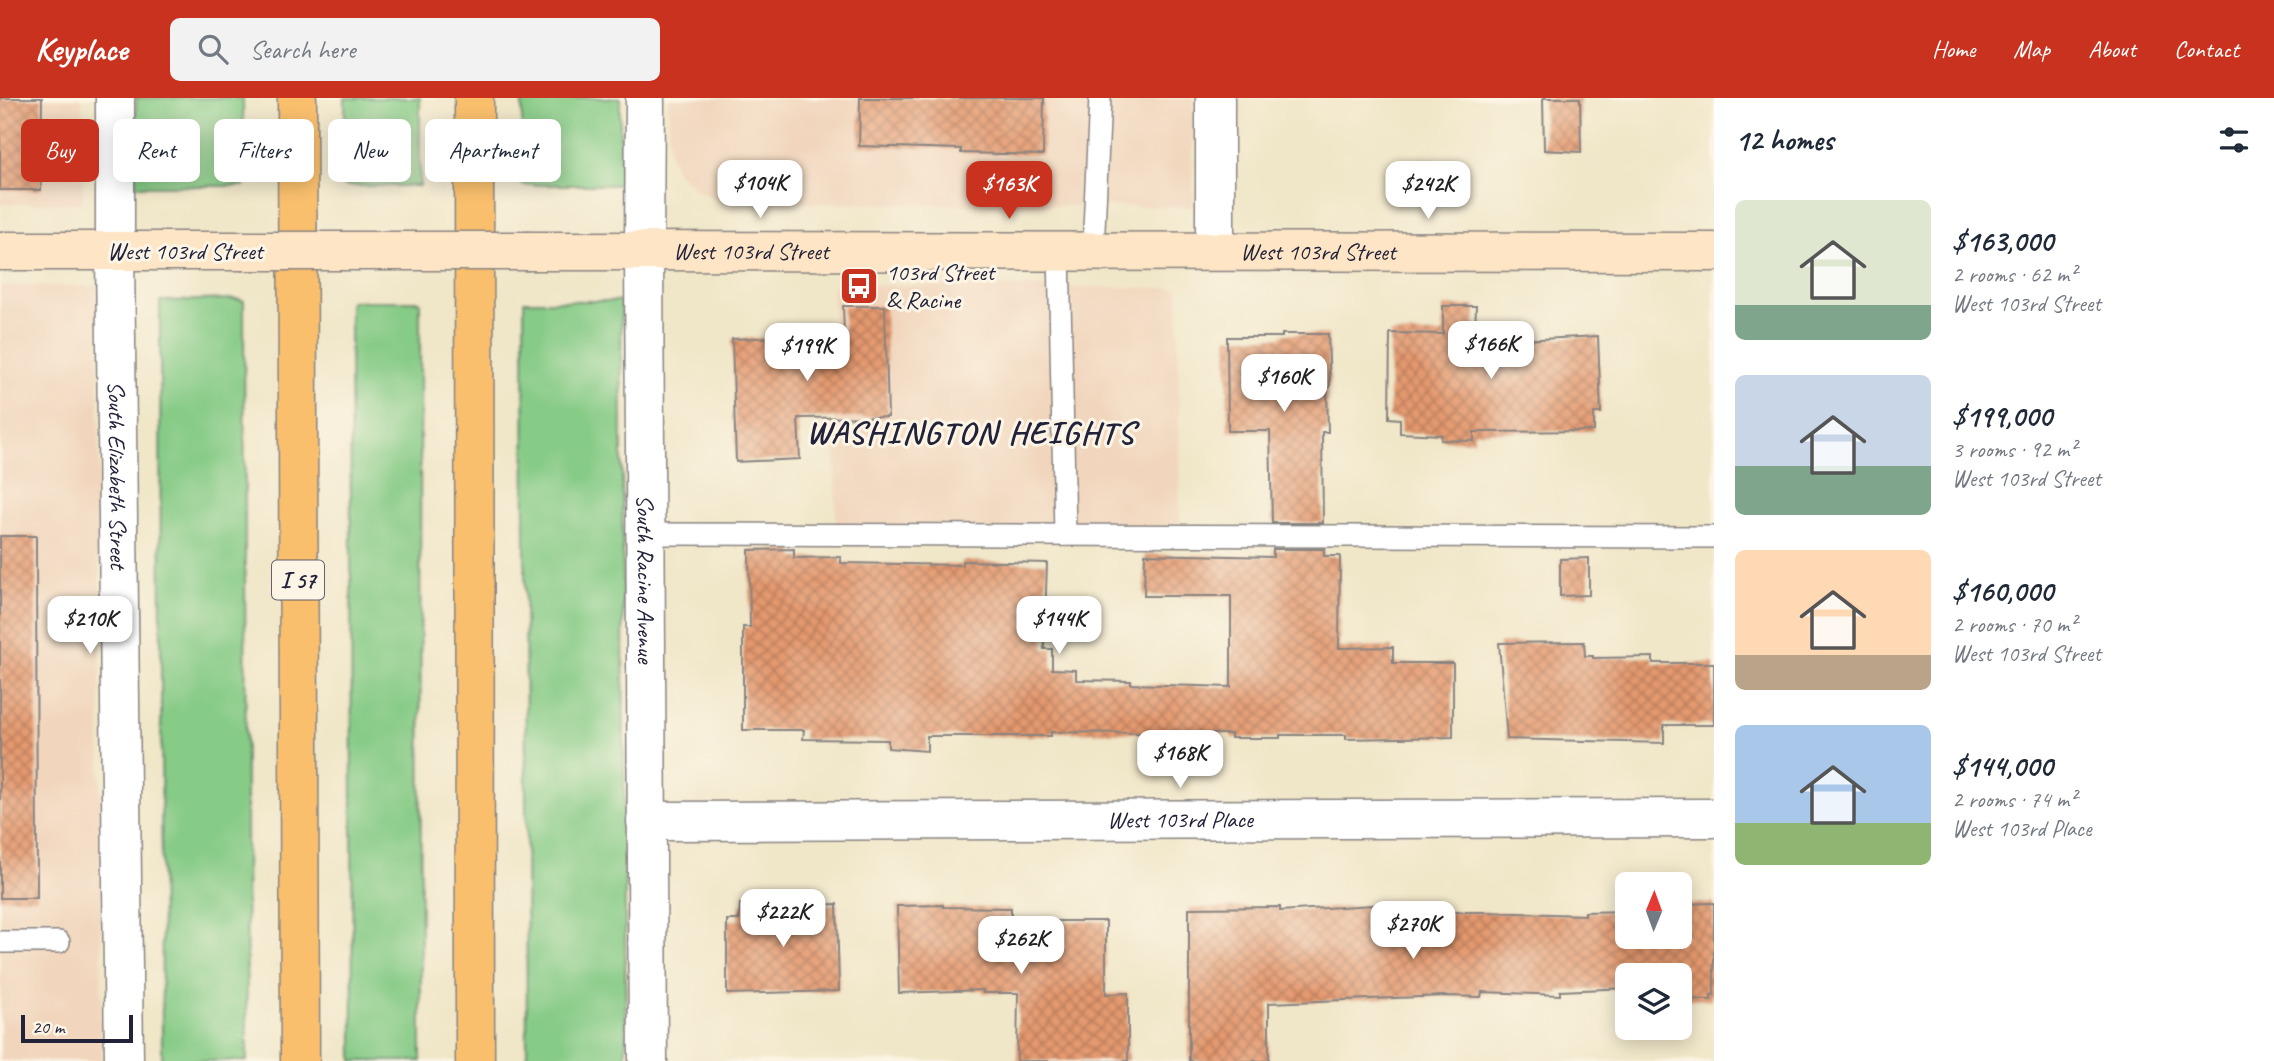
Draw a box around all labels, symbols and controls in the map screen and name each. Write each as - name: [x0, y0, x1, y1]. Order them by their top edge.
- search box: [170, 18, 660, 81]
- text: Keyplace: [35, 28, 128, 70]
- icon: search: [194, 30, 232, 68]
- text: Search here: [250, 33, 356, 66]
- text: Home: [1932, 34, 1975, 64]
- text: Map: [2013, 34, 2050, 64]
- text: About: [2088, 34, 2136, 64]
- text: Contact: [2174, 34, 2239, 64]
- chip: Buy: [21, 119, 99, 182]
- chip: Rent: [113, 119, 200, 182]
- chip: Filters: [214, 119, 314, 182]
- chip: New: [328, 119, 411, 182]
- chip: Apartment: [425, 119, 561, 182]
- text: 12 homes: [1735, 121, 1833, 159]
- icon: filters: [2215, 121, 2253, 159]
- pin: $104K: [711, 160, 809, 220]
- pin: $163K: [960, 162, 1058, 221]
- pin: $242K: [1379, 162, 1477, 221]
- text: $104K: [733, 168, 787, 197]
- text: $163K: [982, 169, 1036, 198]
- text: $242K: [1401, 169, 1455, 198]
- text: $163,000: [1952, 222, 2053, 260]
- icon: home: [1791, 228, 1875, 312]
- street label: West 103rd Street: [107, 236, 265, 266]
- street label: West 103rd Street: [673, 236, 831, 266]
- street label: West 103rd Street: [1240, 237, 1398, 267]
- place label: 103rd Street & Racine: [886, 257, 996, 315]
- text: 2 rooms · 62 m²: [1952, 260, 2076, 289]
- bus stop icon: 103rd Street & Racine: [838, 265, 880, 307]
- text: West 103rd Street: [1952, 289, 2101, 318]
- pin: $166K: [1442, 322, 1540, 381]
- pin: $199K: [758, 324, 856, 383]
- text: $166K: [1464, 329, 1518, 358]
- text: $199K: [781, 331, 833, 360]
- pin: $160K: [1235, 354, 1333, 414]
- text: $160K: [1257, 362, 1311, 391]
- street label: South Elizabeth Street: [101, 381, 134, 571]
- text: $199,000: [1952, 397, 2052, 435]
- icon: home: [1791, 403, 1875, 487]
- district label: WASHINGTON HEIGHTS: [807, 412, 1141, 453]
- text: 3 rooms · 92 m²: [1952, 435, 2076, 464]
- text: West 103rd Street: [1952, 464, 2101, 493]
- street label: South Racine Avenue: [630, 495, 661, 666]
- road number: I 57: [272, 560, 324, 600]
- text: $160,000: [1952, 572, 2053, 610]
- icon: home: [1791, 578, 1875, 662]
- pin: $210K: [41, 596, 139, 656]
- pin: $144K: [1010, 596, 1108, 656]
- text: $210K: [63, 604, 117, 633]
- text: $144K: [1032, 604, 1086, 633]
- text: 2 rooms · 70 m²: [1952, 610, 2076, 639]
- text: West 103rd Street: [1952, 639, 2101, 668]
- pin: $168K: [1131, 730, 1229, 790]
- text: $168K: [1153, 738, 1207, 767]
- text: $144,000: [1952, 747, 2052, 785]
- icon: home: [1791, 753, 1875, 837]
- text: 2 rooms · 74 m²: [1952, 785, 2076, 814]
- street label: West 103rd Place: [1107, 804, 1255, 835]
- text: West 103rd Place: [1952, 814, 2091, 843]
- north arrow: [1615, 872, 1692, 948]
- map controls: [1615, 872, 1692, 1040]
- pin: $222K: [734, 890, 832, 949]
- text: $222K: [756, 897, 810, 926]
- pin: $270K: [1364, 902, 1462, 961]
- text: $270K: [1387, 909, 1440, 938]
- pin: $262K: [972, 916, 1070, 976]
- text: $262K: [994, 924, 1048, 953]
- button: layers: [1615, 963, 1692, 1040]
- scale bar: [21, 1012, 133, 1044]
- text: 20 m: [32, 1015, 64, 1039]

